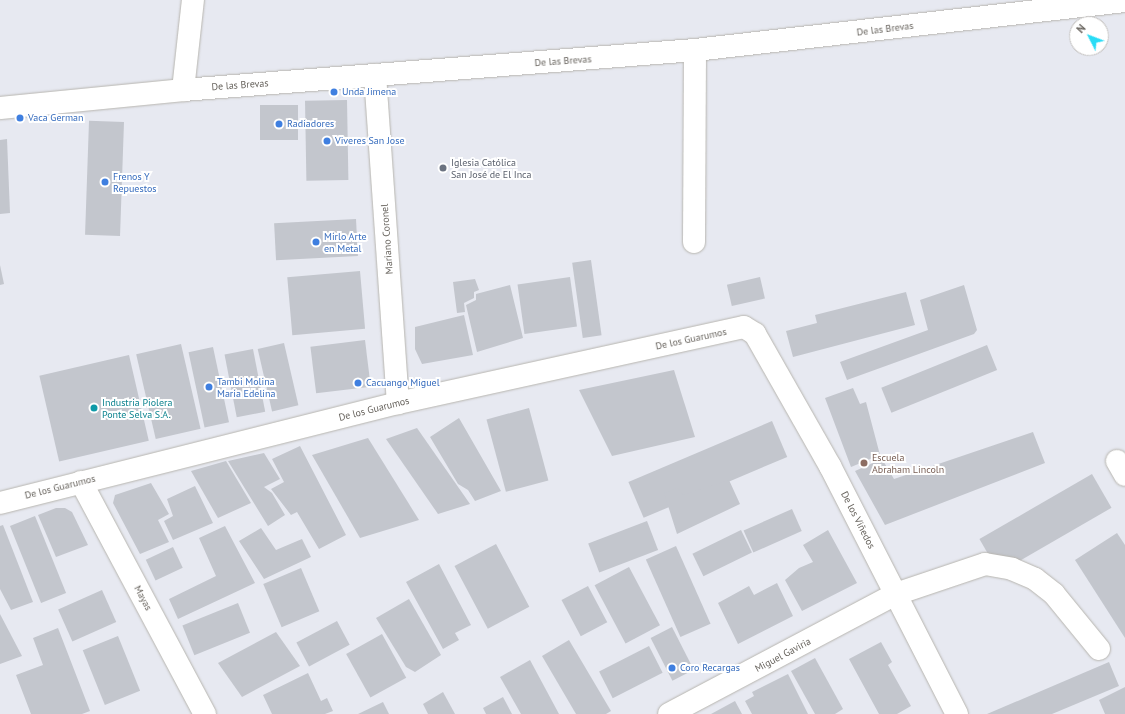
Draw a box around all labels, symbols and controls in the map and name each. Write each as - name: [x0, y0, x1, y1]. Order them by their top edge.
- north arrow: [1069, 16, 1109, 56]
- street label: De las Brevas: [856, 20, 914, 38]
- text: N: [1073, 21, 1088, 36]
- street label: De las Brevas: [534, 53, 592, 69]
- street label: De las Brevas: [211, 77, 269, 93]
- place label: Unda Jimena: [342, 86, 396, 98]
- marker: Unda Jimena: [329, 87, 339, 97]
- place label: Vaca German: [28, 112, 83, 124]
- marker: Vaca German: [15, 113, 25, 123]
- place label: Radiadores: [287, 118, 334, 130]
- marker: Radiadores: [274, 119, 284, 129]
- place label: Viveres San Jose: [335, 135, 404, 147]
- marker: Viveres San Jose: [322, 136, 332, 146]
- place label: Iglesia Católica San José de El Inca: [451, 156, 532, 180]
- marker: Iglesia Católica San José de El Inca: [438, 163, 448, 173]
- place label: Frenos Y Repuestos: [113, 170, 156, 194]
- marker: Frenos Y Repuestos: [100, 177, 110, 187]
- street label: Mariano Coronel: [379, 203, 395, 275]
- place label: Mirlo Arte en Metal: [324, 230, 367, 254]
- marker: Mirlo Arte en Metal: [311, 237, 321, 247]
- street label: De los Guarumos: [654, 326, 728, 352]
- place label: Tambi Molina Maria Edelina: [217, 375, 275, 398]
- place label: Cacuango Miguel: [366, 377, 440, 389]
- marker: Cacuango Miguel: [353, 378, 363, 388]
- marker: Tambi Molina Maria Edelina: [204, 382, 214, 392]
- street label: De los Guarumos: [337, 394, 411, 424]
- place label: Industria Piolera Ponte Selva S.A.: [102, 396, 172, 420]
- marker: Industria Piolera Ponte Selva S.A.: [89, 403, 99, 413]
- place label: Escuela Abraham Lincoln: [872, 451, 944, 474]
- marker: Escuela Abraham Lincoln: [859, 458, 869, 468]
- street label: De los Guarumos: [23, 472, 97, 502]
- street label: De los Viñedos: [838, 489, 878, 551]
- street label: Mayas: [131, 583, 155, 613]
- street label: Miguel Gaviria: [753, 635, 813, 675]
- place label: Coro Recargas: [680, 662, 740, 674]
- marker: Coro Recargas: [667, 663, 677, 673]

